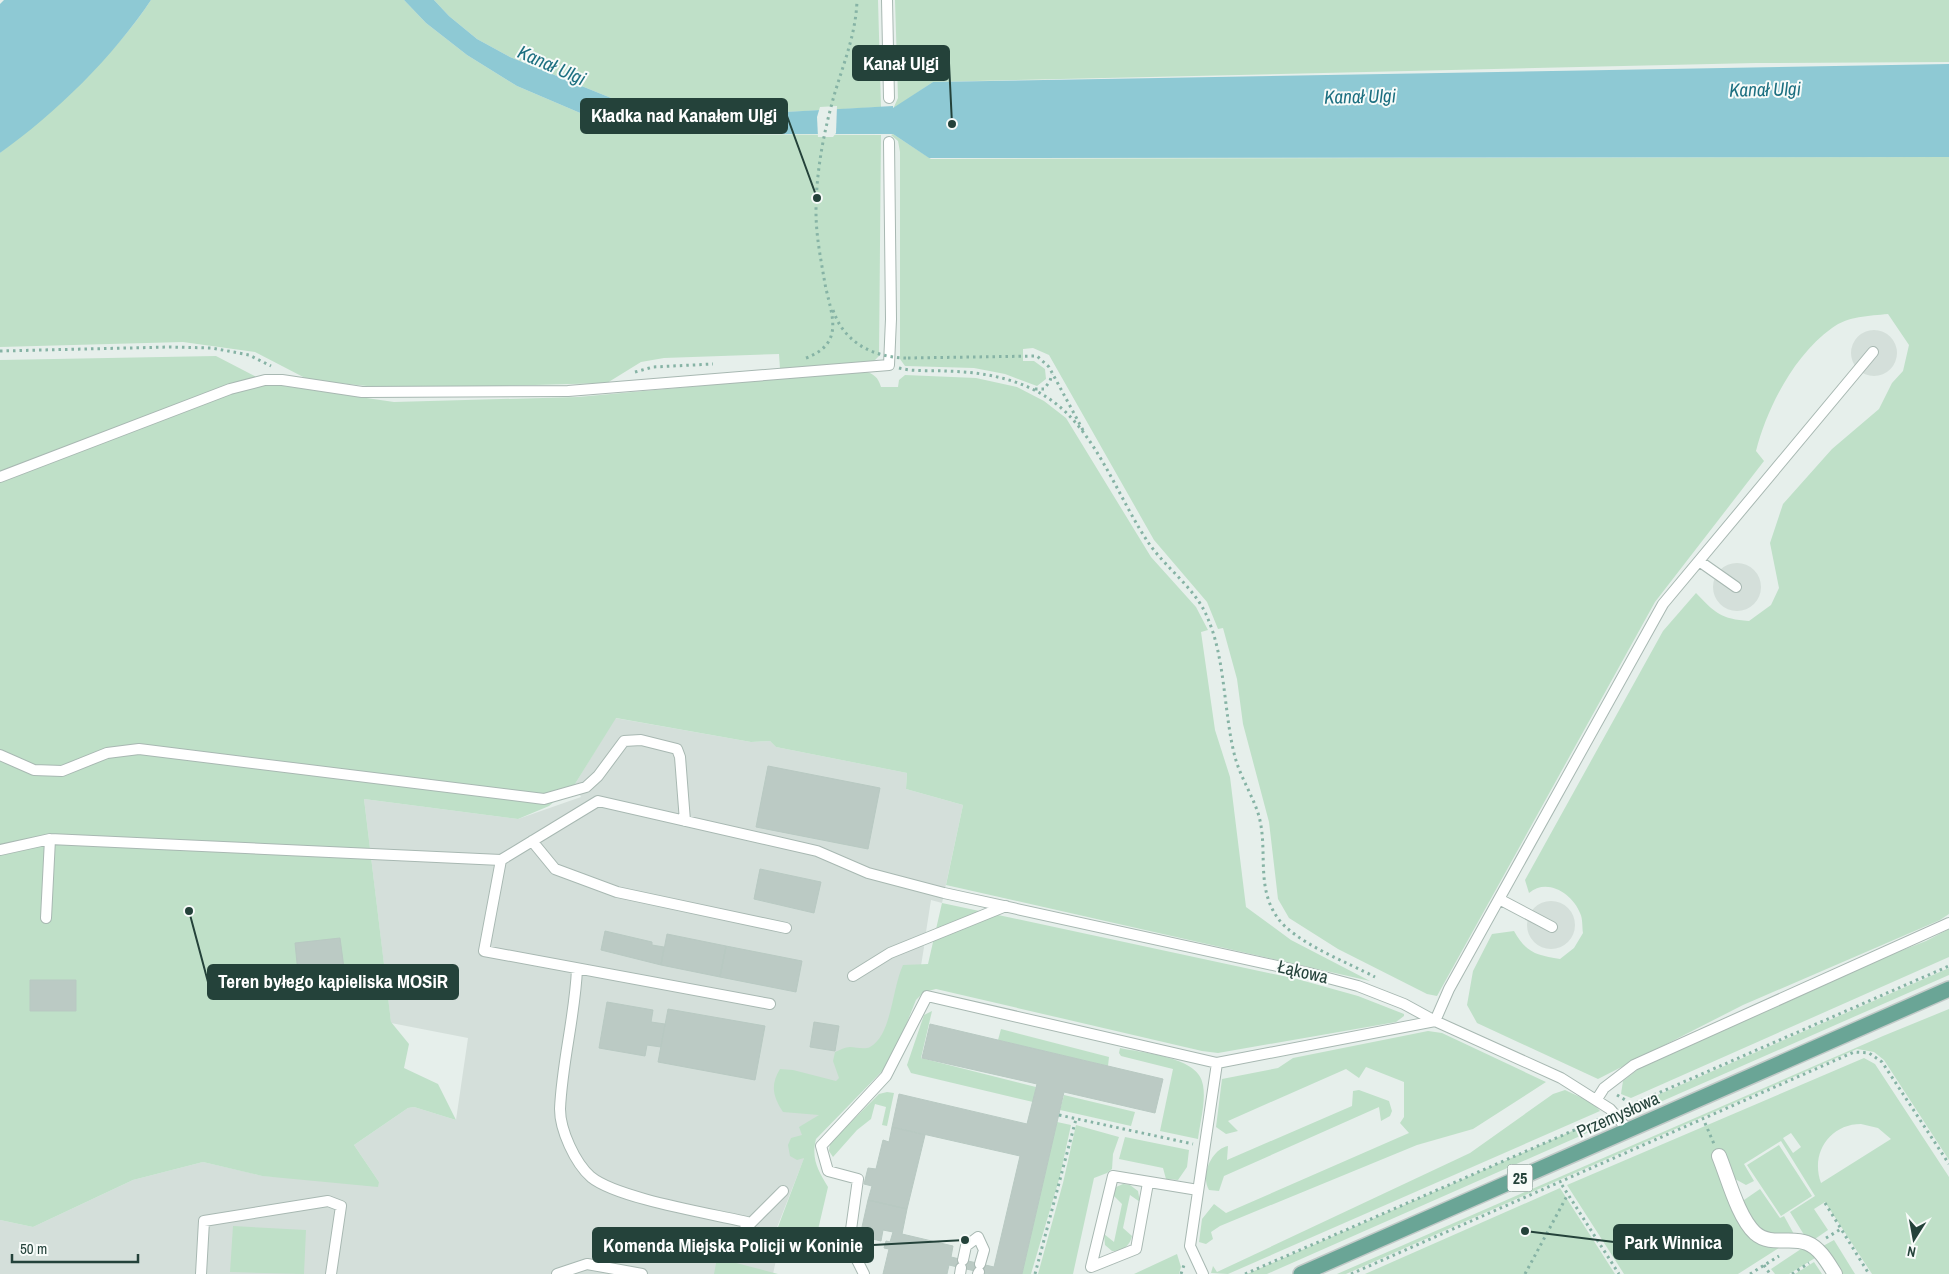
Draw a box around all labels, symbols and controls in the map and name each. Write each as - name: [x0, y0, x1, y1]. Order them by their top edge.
- water label: Kanał Ulgi: [514, 39, 591, 92]
- callout: Kanał Ulgi: [853, 46, 949, 80]
- text: Kanał Ulgi: [863, 50, 939, 76]
- water label: Kanał Ulgi: [1729, 75, 1802, 103]
- water label: Kanał Ulgi: [1324, 82, 1397, 110]
- callout: Kładka nad Kanałem Ulgi: [581, 99, 787, 133]
- text: Kładka nad Kanałem Ulgi: [591, 102, 777, 128]
- street label: Łąkowa: [1276, 954, 1331, 989]
- callout: Teren byłego kąpieliska MOSiR: [208, 965, 458, 999]
- text: Teren byłego kąpieliska MOSiR: [218, 968, 448, 994]
- street label: Przemysłowa: [1573, 1085, 1663, 1144]
- road number: 25: [1508, 1164, 1532, 1192]
- north arrow: [1889, 1214, 1939, 1264]
- callout: Park Winnica: [1614, 1225, 1732, 1259]
- callout: Komenda Miejska Policji w Koninie: [593, 1228, 873, 1262]
- text: Park Winnica: [1624, 1229, 1722, 1255]
- scale bar: [12, 1232, 139, 1264]
- text: Komenda Miejska Policji w Koninie: [603, 1232, 863, 1258]
- text: 50 m: [20, 1238, 47, 1259]
- text: N: [1906, 1242, 1917, 1261]

